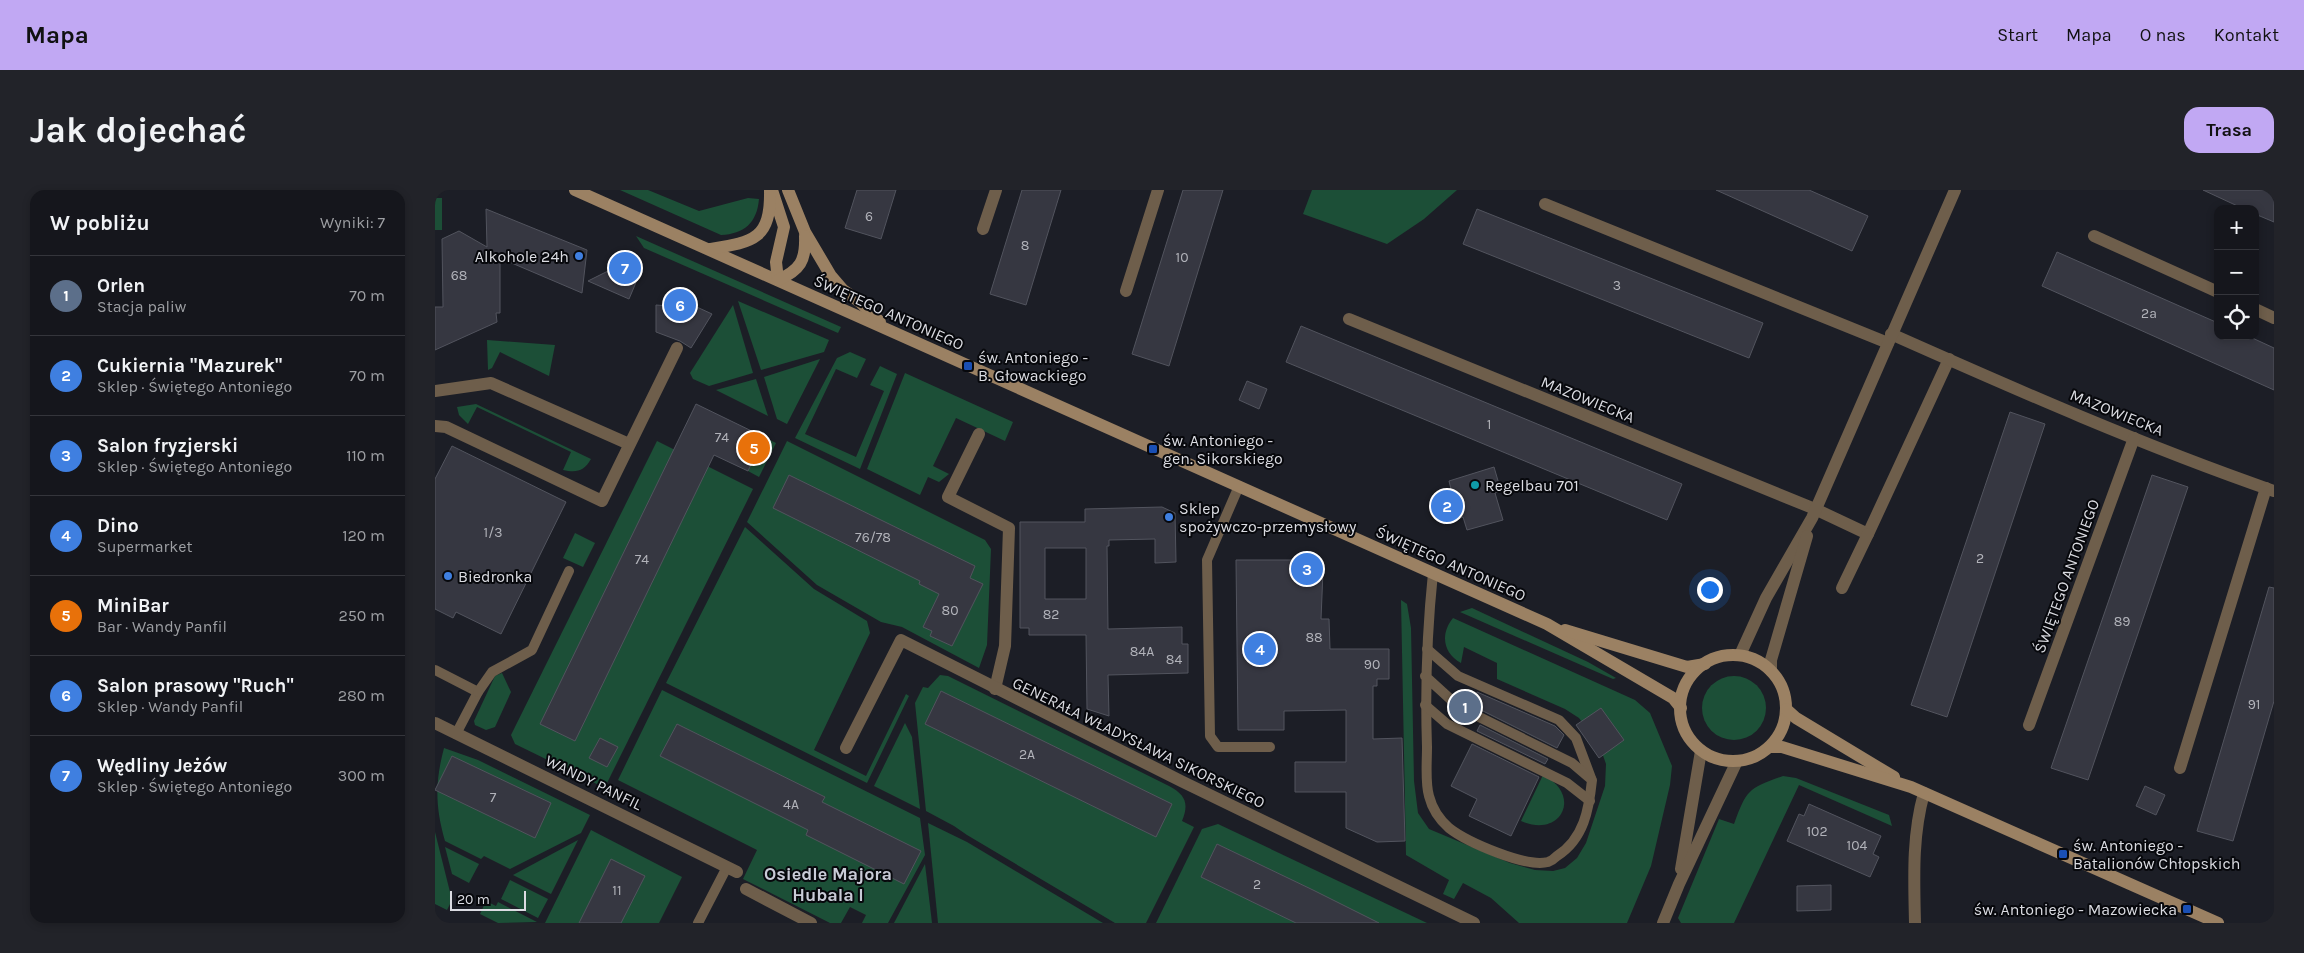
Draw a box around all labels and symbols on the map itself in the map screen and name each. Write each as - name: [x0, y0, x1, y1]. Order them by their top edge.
- house number: 6: [865, 208, 873, 225]
- house number: 8: [1021, 237, 1029, 254]
- place label: Alkohole 24h: [475, 247, 569, 266]
- pin: 7: [609, 249, 641, 287]
- house number: 10: [1176, 249, 1188, 266]
- marker: Alkohole 24h: [573, 250, 585, 262]
- house number: 68: [451, 267, 467, 284]
- street label: ŚWIĘTEGO ANTONIEGO: [811, 271, 967, 354]
- house number: 3: [1613, 277, 1621, 294]
- pin: 6: [664, 286, 696, 324]
- house number: 2a: [2141, 305, 2157, 322]
- place label: św. Antoniego - B. Głowackiego: [978, 348, 1088, 385]
- marker: św. Antoniego - B. Głowackiego: [962, 360, 974, 372]
- street label: MAZOWIECKA: [1538, 372, 1637, 427]
- street label: MAZOWIECKA: [2067, 385, 2166, 440]
- house number: 1: [1487, 416, 1491, 433]
- house number: 74: [715, 429, 729, 446]
- pin: 5: [738, 429, 770, 467]
- place label: św. Antoniego - gen. Sikorskiego: [1163, 431, 1283, 468]
- marker: św. Antoniego - gen. Sikorskiego: [1147, 443, 1159, 455]
- place label: Regelbau 701: [1485, 476, 1579, 495]
- marker: Regelbau 701: [1469, 479, 1481, 491]
- pin: 2: [1431, 487, 1463, 525]
- street label: ŚWIĘTEGO ANTONIEGO: [2030, 497, 2103, 656]
- place label: Sklep spożywczo-przemysłowy: [1179, 499, 1357, 536]
- marker: Sklep spożywczo-przemysłowy: [1163, 511, 1175, 523]
- street label: ŚWIĘTEGO ANTONIEGO: [1373, 522, 1529, 605]
- house number: 1/3: [484, 524, 502, 541]
- house number: 76/78: [855, 529, 891, 546]
- pin: 3: [1291, 550, 1323, 588]
- house number: 2: [1976, 550, 1984, 567]
- house number: 74: [635, 551, 649, 568]
- place label: Biedronka: [458, 567, 532, 586]
- marker: Biedronka: [442, 570, 454, 582]
- your location: [1697, 577, 1723, 603]
- house number: 80: [942, 602, 958, 619]
- house number: 82: [1043, 606, 1059, 623]
- house number: 89: [2114, 613, 2130, 630]
- house number: 88: [1305, 629, 1323, 646]
- pin: 4: [1244, 630, 1276, 668]
- house number: 84A: [1130, 643, 1154, 660]
- house number: 84: [1166, 651, 1182, 668]
- house number: 90: [1364, 656, 1380, 673]
- street label: GENERAŁA WŁADYSŁAWA SIKORSKIEGO: [1010, 673, 1268, 812]
- pin: 1: [1449, 688, 1481, 726]
- house number: 91: [2248, 696, 2260, 713]
- house number: 2A: [1019, 746, 1035, 763]
- street label: WANDY PANFIL: [542, 751, 646, 814]
- house number: 7: [490, 789, 497, 806]
- house number: 4A: [783, 796, 799, 813]
- house number: 102: [1806, 823, 1828, 840]
- place label: św. Antoniego - Batalionów Chłopskich: [2073, 836, 2241, 873]
- house number: 104: [1847, 837, 1868, 854]
- marker: św. Antoniego - Batalionów Chłopskich: [2057, 848, 2069, 860]
- district label: Osiedle Majora Hubala I: [764, 863, 892, 906]
- house number: 2: [1253, 876, 1261, 893]
- house number: 11: [612, 882, 622, 899]
- scale bar: [450, 888, 526, 911]
- place label: św. Antoniego - Mazowiecka: [1974, 900, 2177, 919]
- marker: św. Antoniego - Mazowiecka: [2181, 903, 2193, 915]

